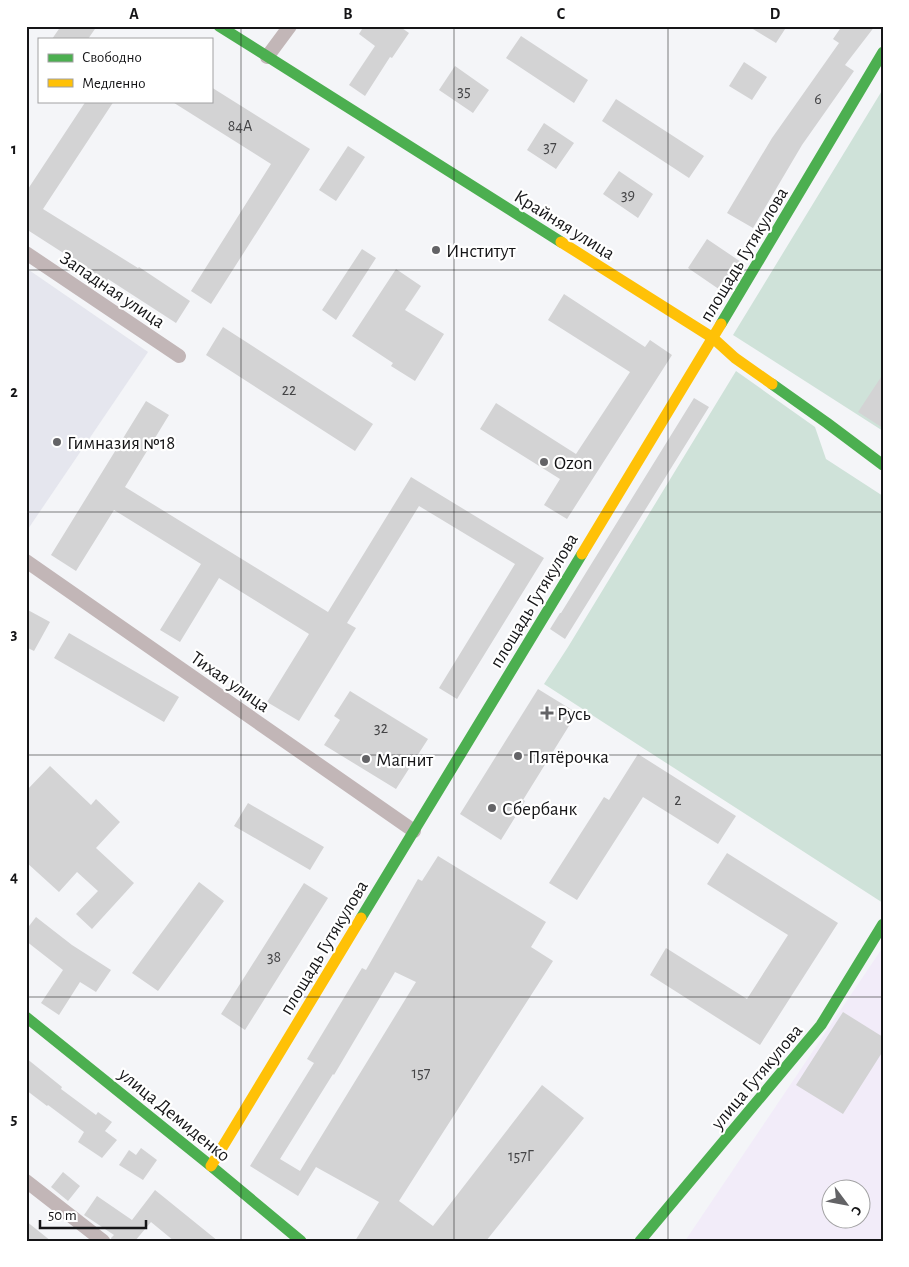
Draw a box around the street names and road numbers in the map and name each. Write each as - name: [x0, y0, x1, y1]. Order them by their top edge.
- street label: площадь Гутякулова: [697, 184, 792, 325]
- street label: Крайняя улица: [511, 187, 618, 264]
- street label: Западная улица: [56, 248, 168, 332]
- street label: площадь Гутякулова: [487, 530, 582, 671]
- street label: Тихая улица: [187, 648, 273, 716]
- street label: площадь Гутякулова: [277, 877, 372, 1018]
- street label: улица Гутякулова: [707, 1021, 807, 1134]
- street label: улица Демиденко: [114, 1064, 233, 1166]

